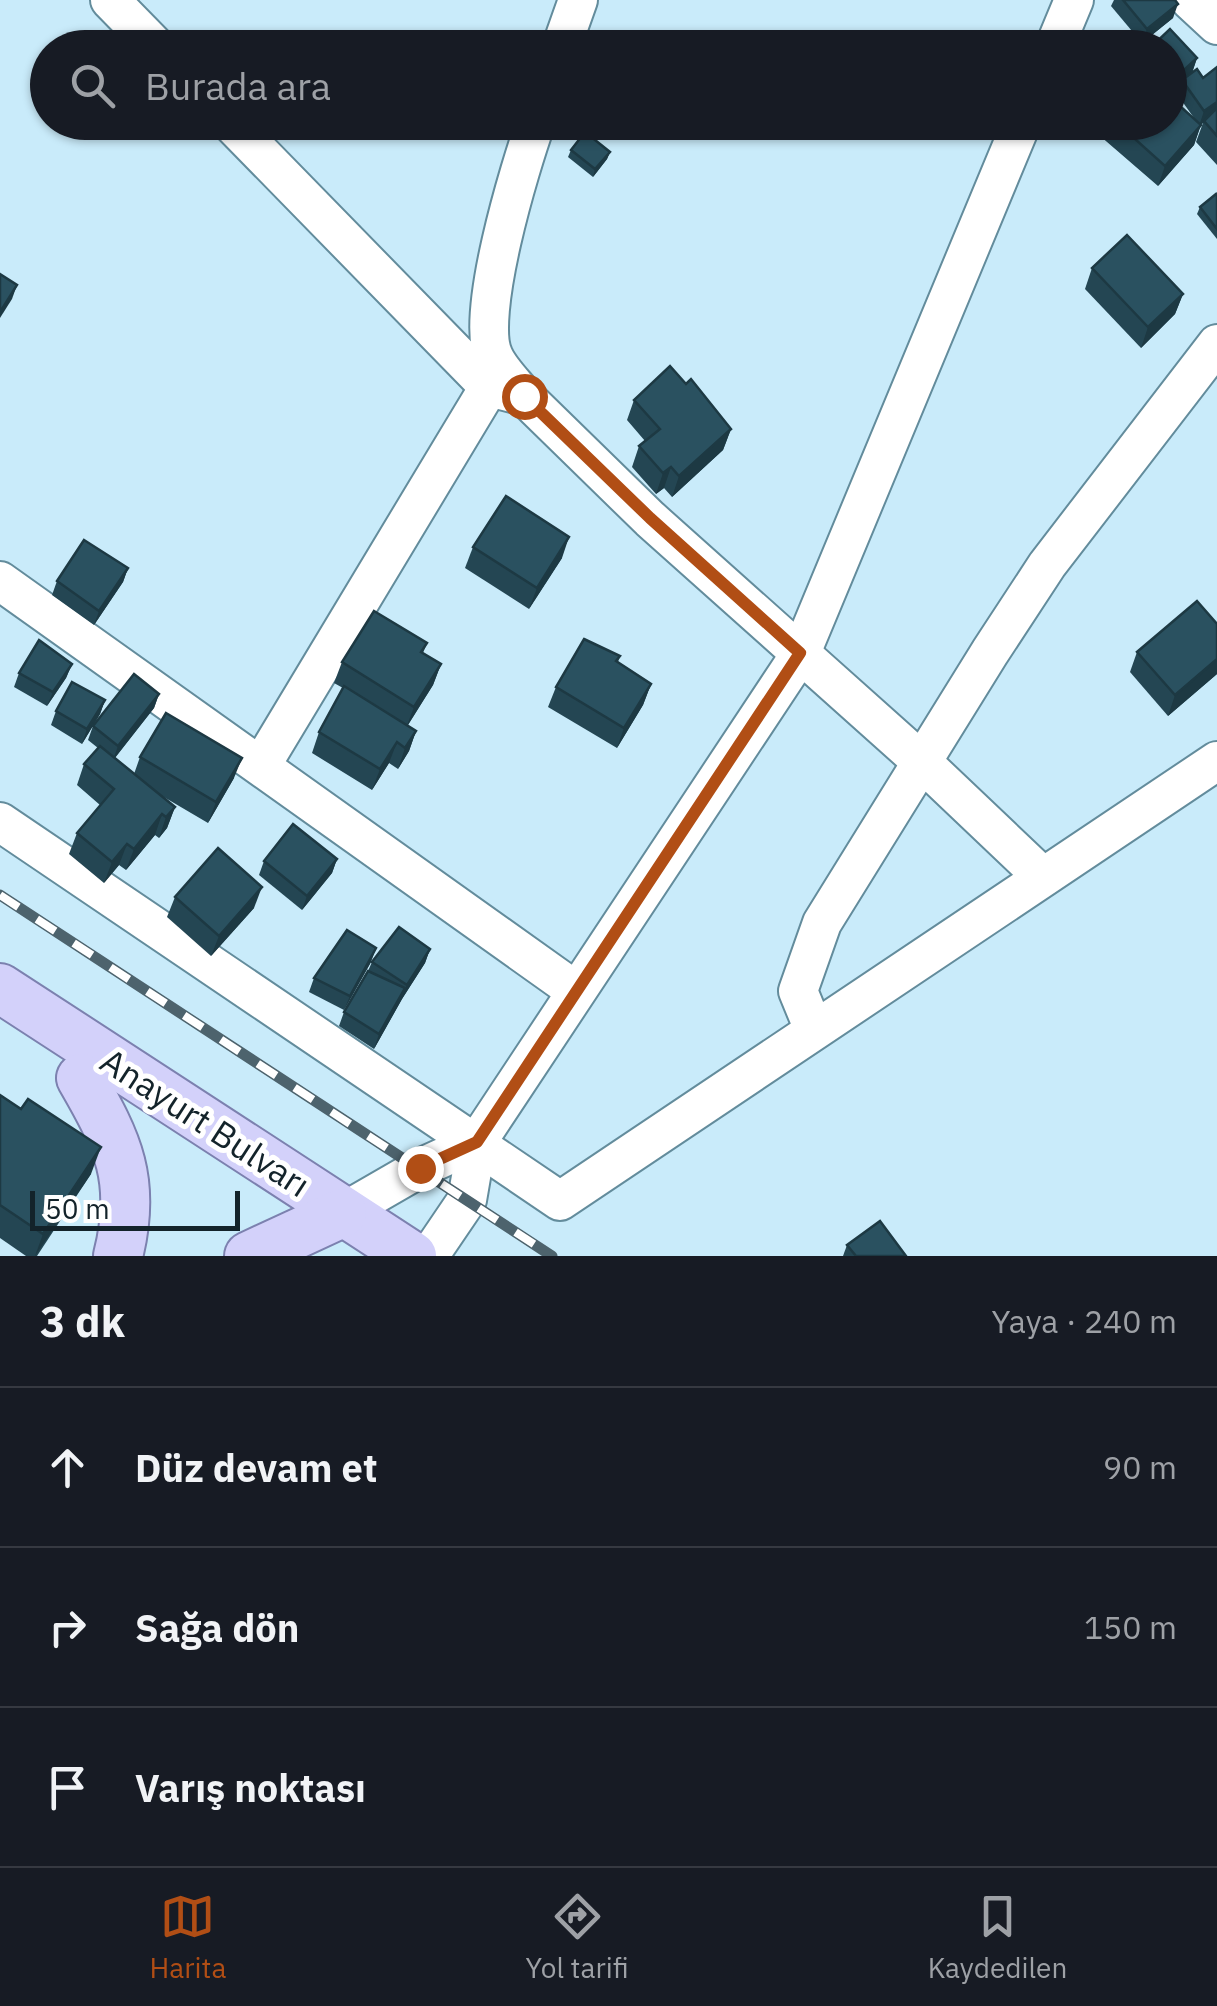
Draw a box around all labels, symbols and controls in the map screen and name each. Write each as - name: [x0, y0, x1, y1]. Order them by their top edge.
- search box: [30, 30, 1187, 140]
- icon: search: [65, 58, 120, 113]
- text: Burada ara: [145, 61, 331, 110]
- route start: [502, 374, 548, 420]
- street label: Anayurt Bulvarı: [92, 1037, 319, 1207]
- route end: [398, 1146, 444, 1192]
- scale bar: [30, 1186, 240, 1230]
- text: 50 m: [45, 1190, 110, 1227]
- text: 3 dk: [40, 1294, 125, 1349]
- text: Yaya · 240 m: [991, 1300, 1177, 1342]
- icon: ahead: [40, 1440, 95, 1495]
- text: Düz devam et: [135, 1443, 377, 1492]
- text: 90 m: [1103, 1446, 1177, 1488]
- icon: right: [40, 1600, 95, 1655]
- text: Sağa dön: [135, 1603, 299, 1652]
- text: 150 m: [1084, 1606, 1177, 1648]
- icon: arrive: [40, 1760, 95, 1815]
- text: Varış noktası: [135, 1763, 366, 1812]
- tab: Harita: [150, 1889, 226, 1986]
- tab: Yol tarifi: [526, 1889, 629, 1986]
- tab: Kaydedilen: [928, 1889, 1067, 1986]

